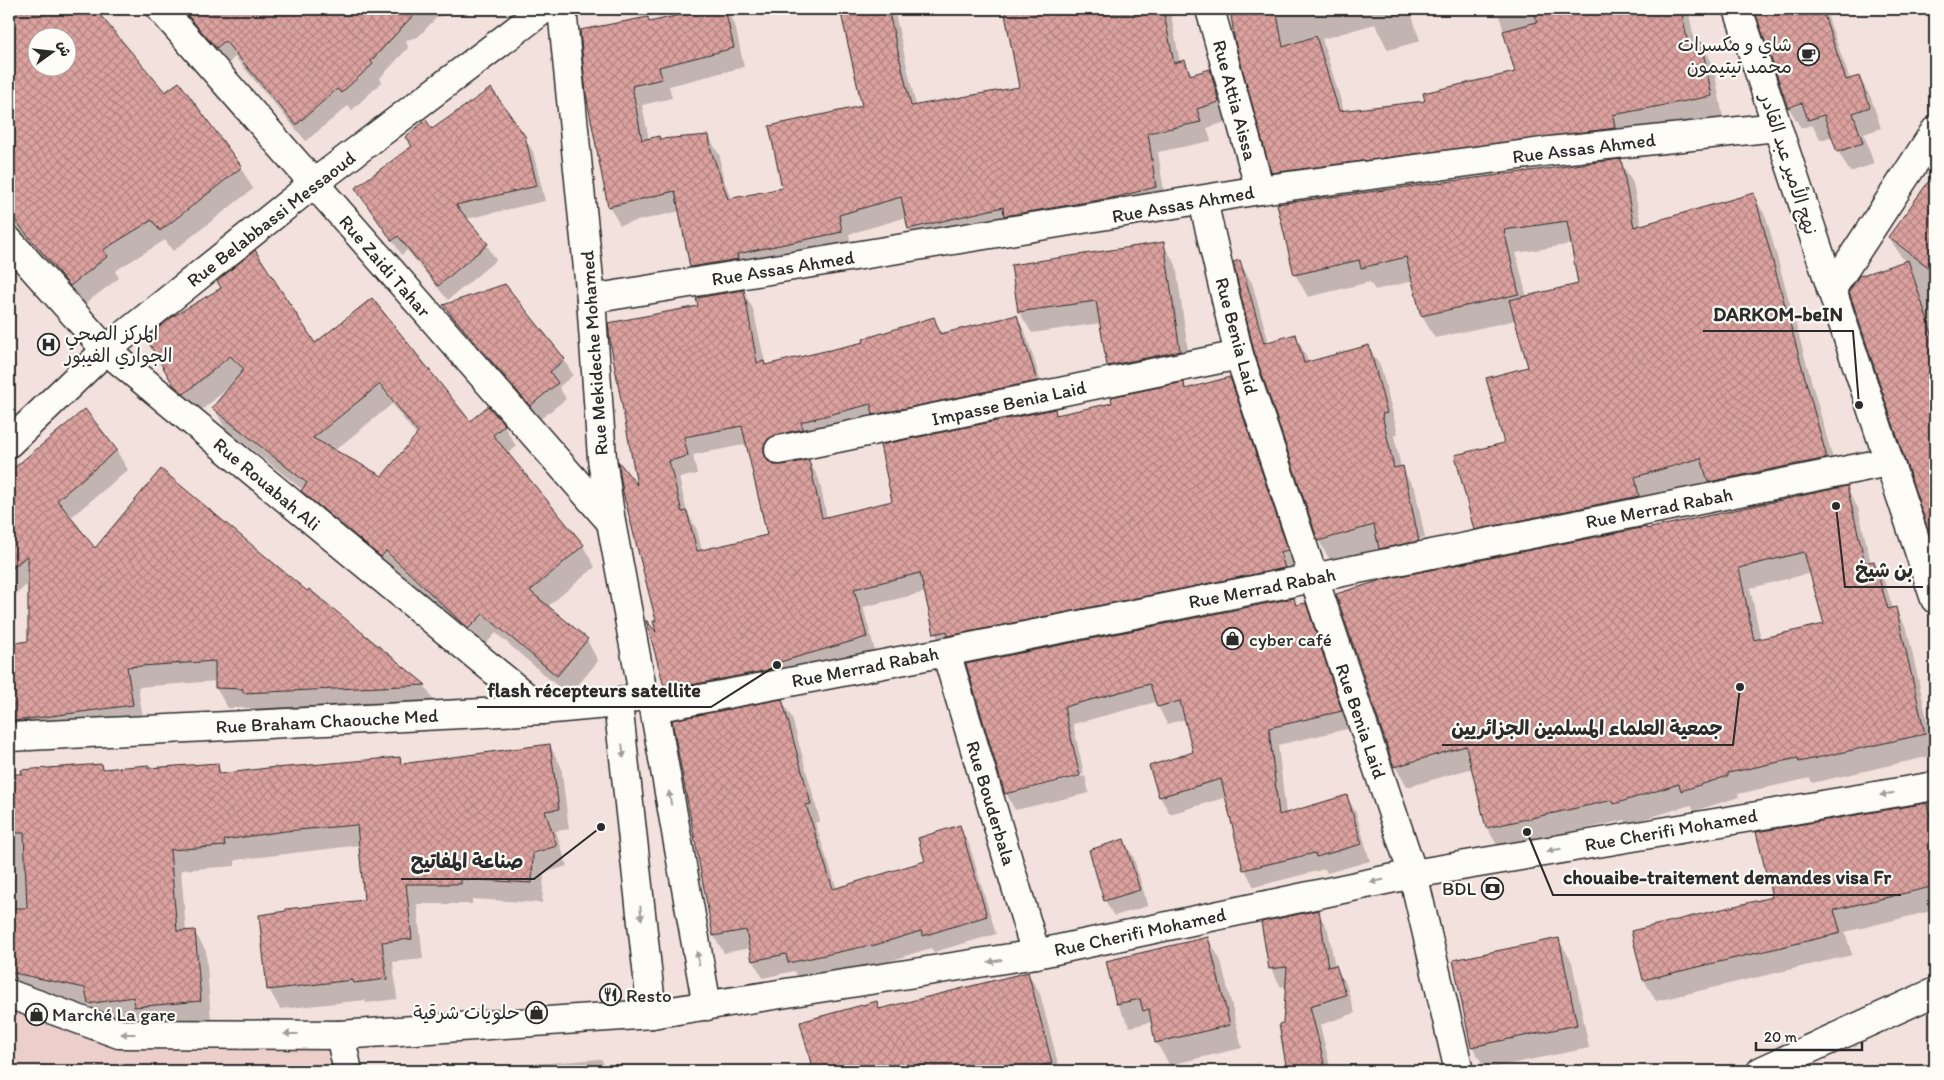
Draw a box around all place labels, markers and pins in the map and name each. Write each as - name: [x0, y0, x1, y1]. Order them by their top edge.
- place label: شاي و مكسرات محمد تيتيمون: [1678, 33, 1792, 78]
- cafe icon: شاي و مكسرات محمد تيتيمون: [1796, 43, 1820, 67]
- callout: DARKOM-beIN: [1703, 296, 1853, 331]
- place label: المركز الصحي الجواري الفيبور: [63, 322, 172, 370]
- hospital icon: المركز الصحي الجواري الفيبور: [37, 332, 61, 356]
- callout: بن شيخ: [1845, 552, 1923, 587]
- shop icon: cyber café: [1221, 627, 1245, 651]
- place label: cyber café: [1249, 628, 1332, 651]
- callout: flash récepteurs satellite: [477, 672, 711, 707]
- callout: جمعية العلماء المسلمين الجزائريين: [1442, 710, 1733, 745]
- callout: صناعة المفاتيح: [401, 844, 534, 879]
- callout: chouaibe-traitement demandes visa Fr: [1553, 860, 1901, 895]
- bank icon: BDL: [1480, 876, 1504, 900]
- place label: BDL: [1442, 877, 1476, 900]
- restaurant icon: Resto: [598, 983, 622, 1007]
- place label: Resto: [626, 984, 672, 1007]
- shop icon: حلويات شرقية: [524, 1000, 548, 1024]
- place label: حلويات شرقية: [413, 1001, 520, 1025]
- shop icon: Marché La gare: [24, 1002, 48, 1026]
- place label: Marché La gare: [52, 1003, 176, 1026]

